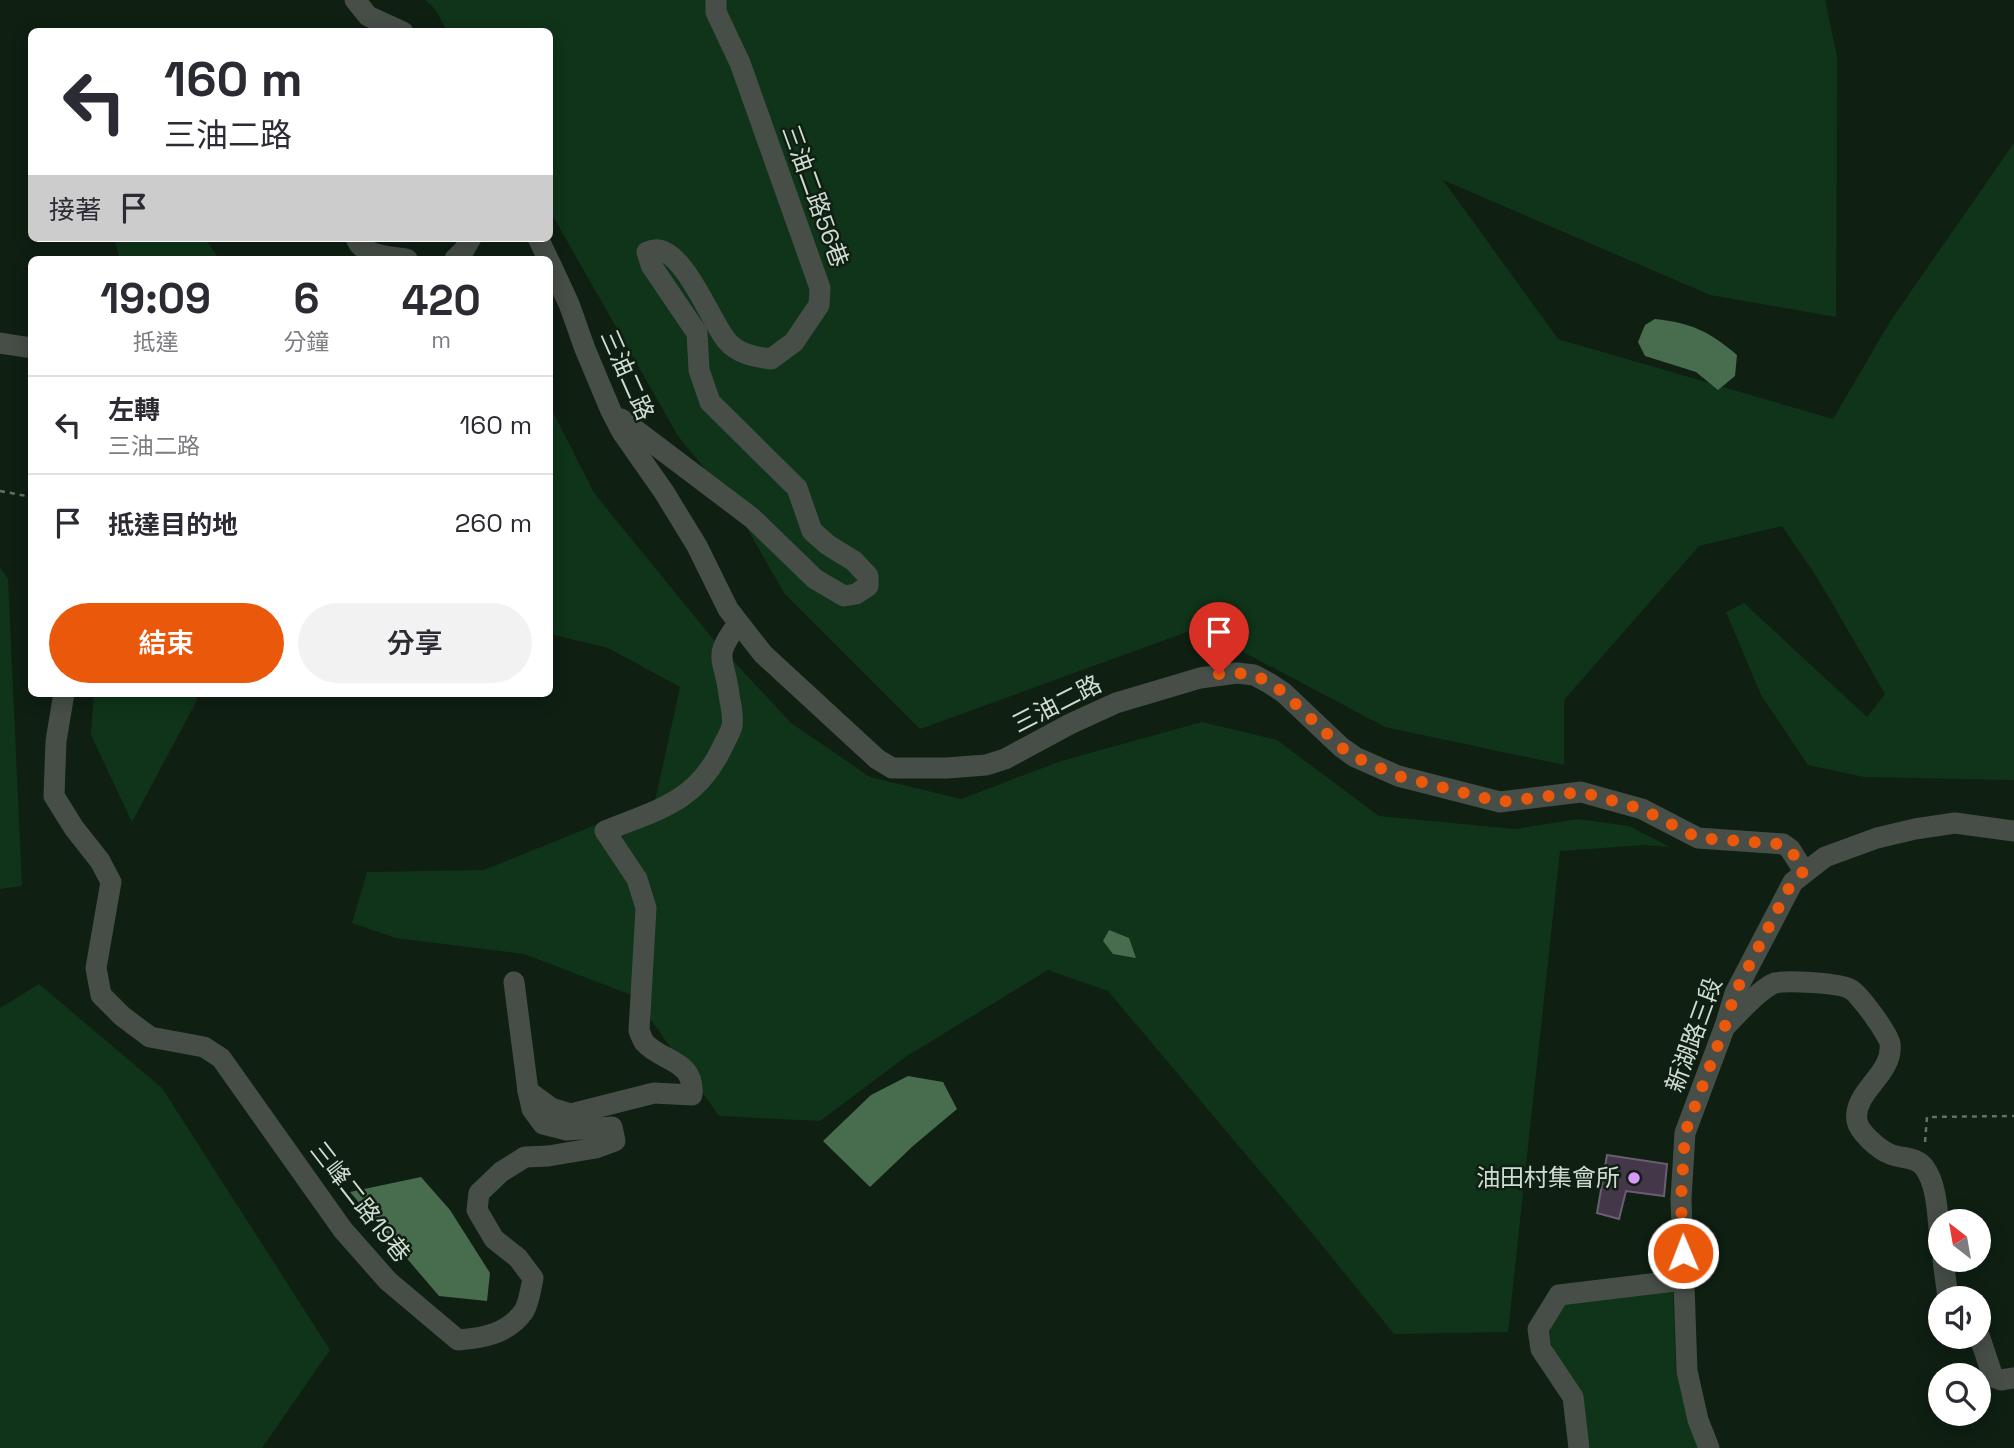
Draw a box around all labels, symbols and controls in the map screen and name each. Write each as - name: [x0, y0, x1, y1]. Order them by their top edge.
- text: 160 m: [164, 48, 302, 110]
- icon: left: [49, 56, 140, 147]
- text: 三油二路: [164, 115, 292, 155]
- street label: 三油二路56巷: [775, 120, 856, 271]
- icon: arrive: [115, 189, 153, 227]
- text: 接著: [49, 193, 101, 227]
- text: 19:09: [100, 272, 211, 325]
- text: 6: [293, 272, 319, 325]
- text: 420: [402, 274, 481, 327]
- text: m: [431, 325, 451, 355]
- street label: 三油二路: [594, 325, 661, 425]
- text: 抵達: [133, 327, 179, 357]
- text: 分鐘: [283, 327, 329, 357]
- text: 左轉: [108, 393, 160, 427]
- icon: left: [49, 406, 87, 444]
- text: 160 m: [460, 408, 532, 442]
- text: 三油二路: [108, 431, 200, 461]
- icon: arrive: [49, 504, 87, 542]
- text: 260 m: [455, 506, 532, 540]
- text: 抵達目的地: [108, 508, 238, 542]
- pin: [1189, 602, 1249, 674]
- button: 結束: [49, 603, 284, 683]
- button: 分享: [298, 603, 532, 683]
- icon: arrive: [1200, 613, 1238, 651]
- street label: 三油二路: [1007, 668, 1107, 739]
- street label: 新湖路三段: [1658, 973, 1729, 1097]
- street label: 三峰二路19巷: [304, 1135, 417, 1268]
- place label: 油田村集會所: [1476, 1162, 1620, 1193]
- marker: 油田村集會所: [1626, 1170, 1642, 1186]
- north arrow: [1928, 1209, 1992, 1272]
- map controls: [1928, 1209, 1991, 1426]
- position arrow: [1646, 1216, 1720, 1290]
- button: sound: [1928, 1286, 1991, 1349]
- button: search: [1928, 1363, 1991, 1426]

